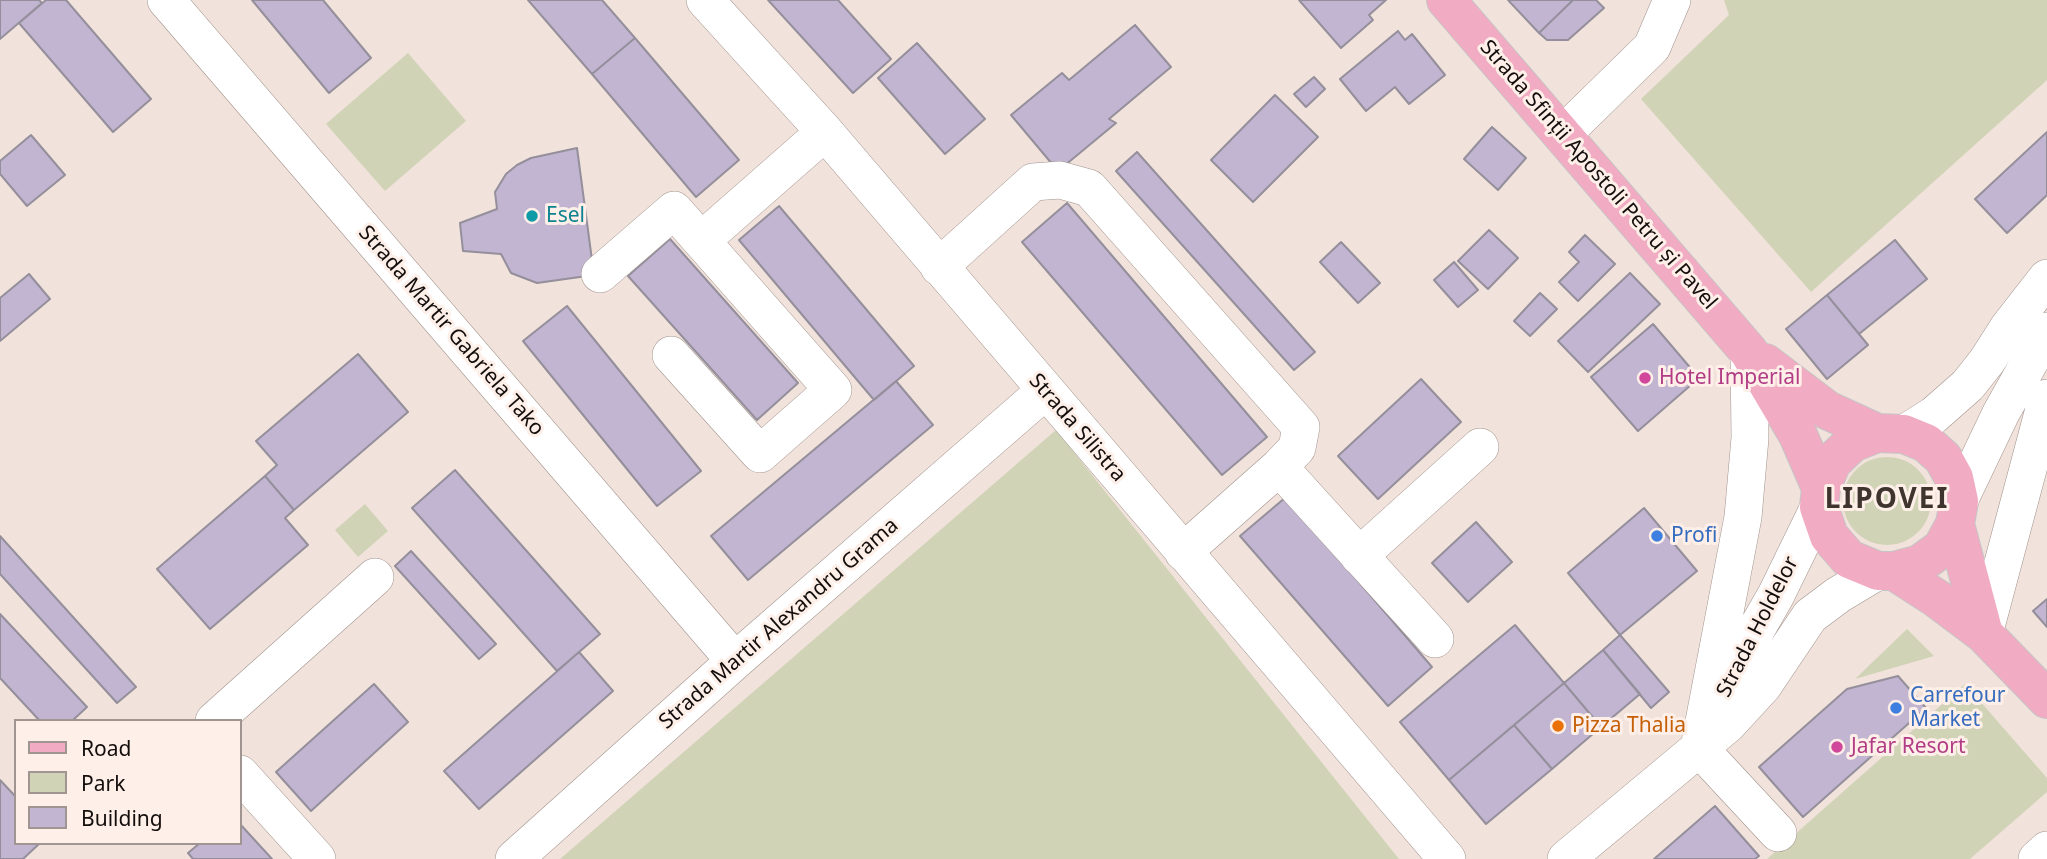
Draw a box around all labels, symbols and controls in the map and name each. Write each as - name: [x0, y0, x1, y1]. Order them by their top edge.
- street label: Strada Sfinții Apostoli Petru și Pavel: [1474, 35, 1722, 315]
- place label: Esel: [546, 203, 585, 229]
- marker: Esel: [524, 208, 540, 224]
- street label: Strada Martir Gabriela Tako: [353, 221, 549, 441]
- place label: Hotel Imperial: [1659, 365, 1800, 391]
- street label: Strada Silistra: [1023, 369, 1131, 487]
- marker: Hotel Imperial: [1637, 370, 1653, 386]
- district label: LIPOVEI: [1826, 483, 1948, 517]
- street label: Strada Martir Alexandru Grama: [654, 513, 904, 735]
- place label: Profi: [1671, 523, 1717, 549]
- marker: Profi: [1649, 528, 1665, 544]
- street label: Strada Holdelor: [1712, 552, 1804, 702]
- place label: Carrefour Market: [1910, 683, 2005, 733]
- marker: Carrefour Market: [1888, 700, 1904, 716]
- place label: Pizza Thalia: [1572, 713, 1686, 739]
- marker: Pizza Thalia: [1550, 718, 1566, 734]
- legend: [14, 719, 242, 845]
- text: Road: [81, 734, 131, 762]
- place label: Jafar Resort: [1851, 734, 1966, 760]
- marker: Jafar Resort: [1829, 739, 1845, 755]
- text: Park: [81, 769, 125, 797]
- text: Building: [81, 804, 163, 832]

